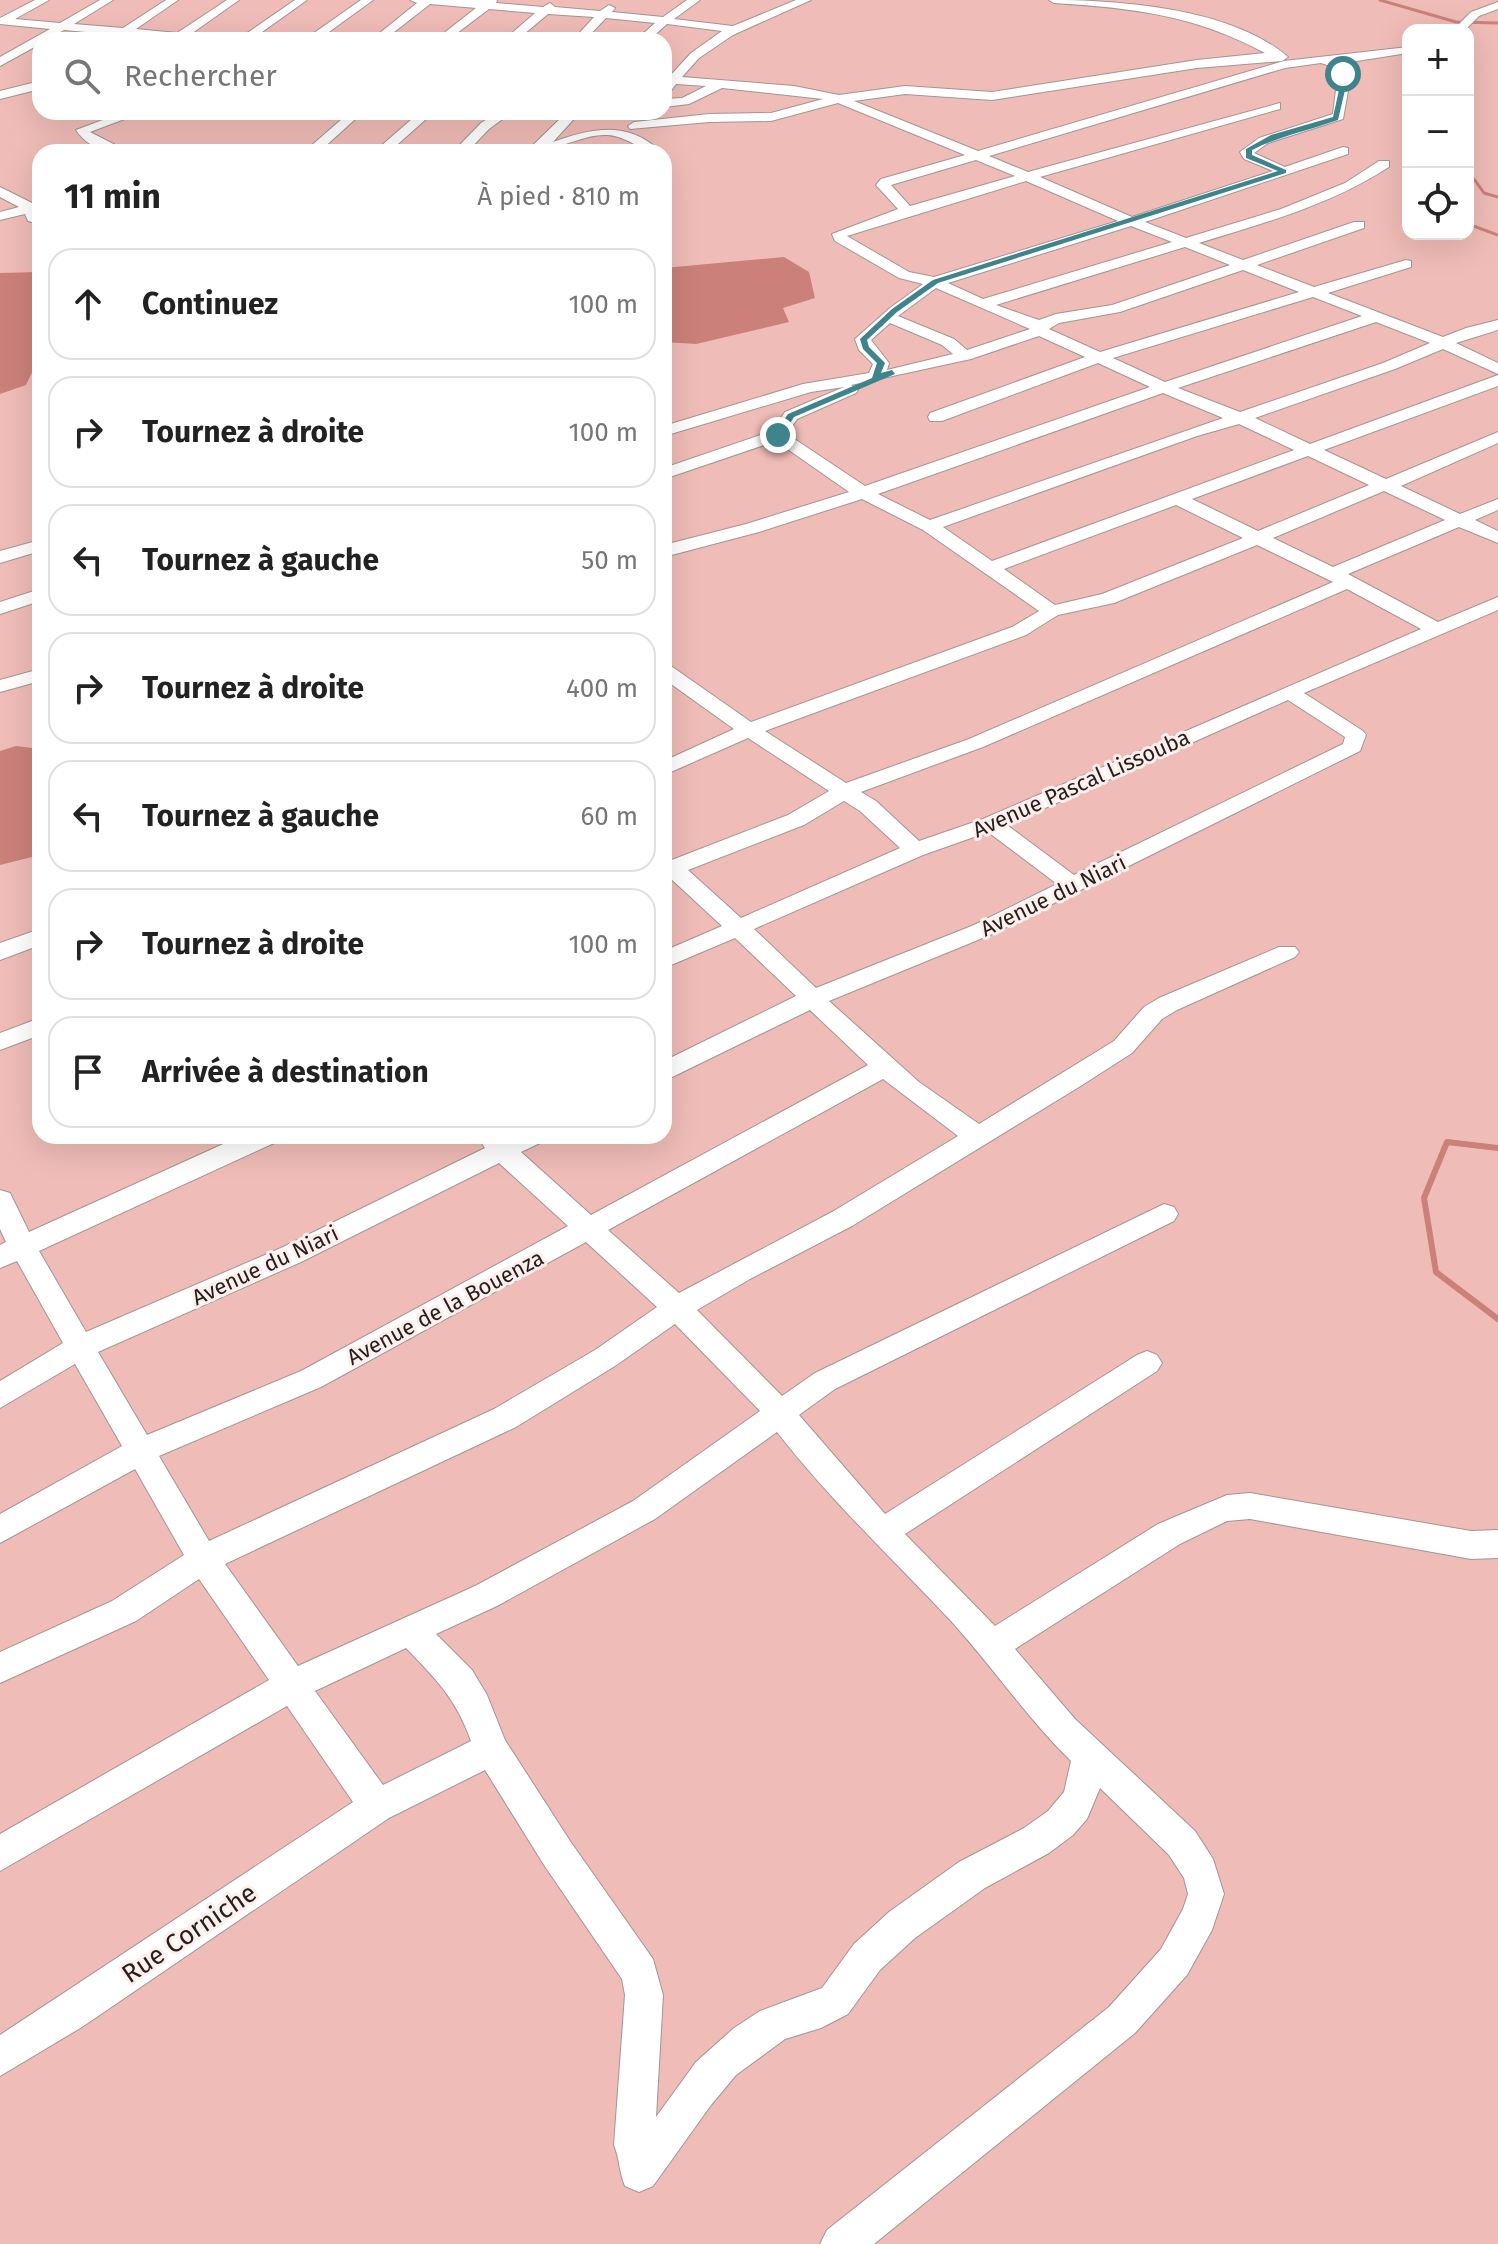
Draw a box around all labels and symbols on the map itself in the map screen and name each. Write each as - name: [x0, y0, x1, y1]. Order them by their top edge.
- route start: [1325, 56, 1361, 92]
- route end: [760, 417, 796, 453]
- street label: Avenue Pascal Lissouba: [968, 723, 1194, 844]
- street label: Avenue du Niari: [976, 849, 1130, 942]
- street label: Avenue du Niari: [188, 1220, 343, 1311]
- street label: Avenue de la Bouenza: [342, 1244, 548, 1371]
- street label: Rue Corniche: [116, 1877, 262, 1990]

